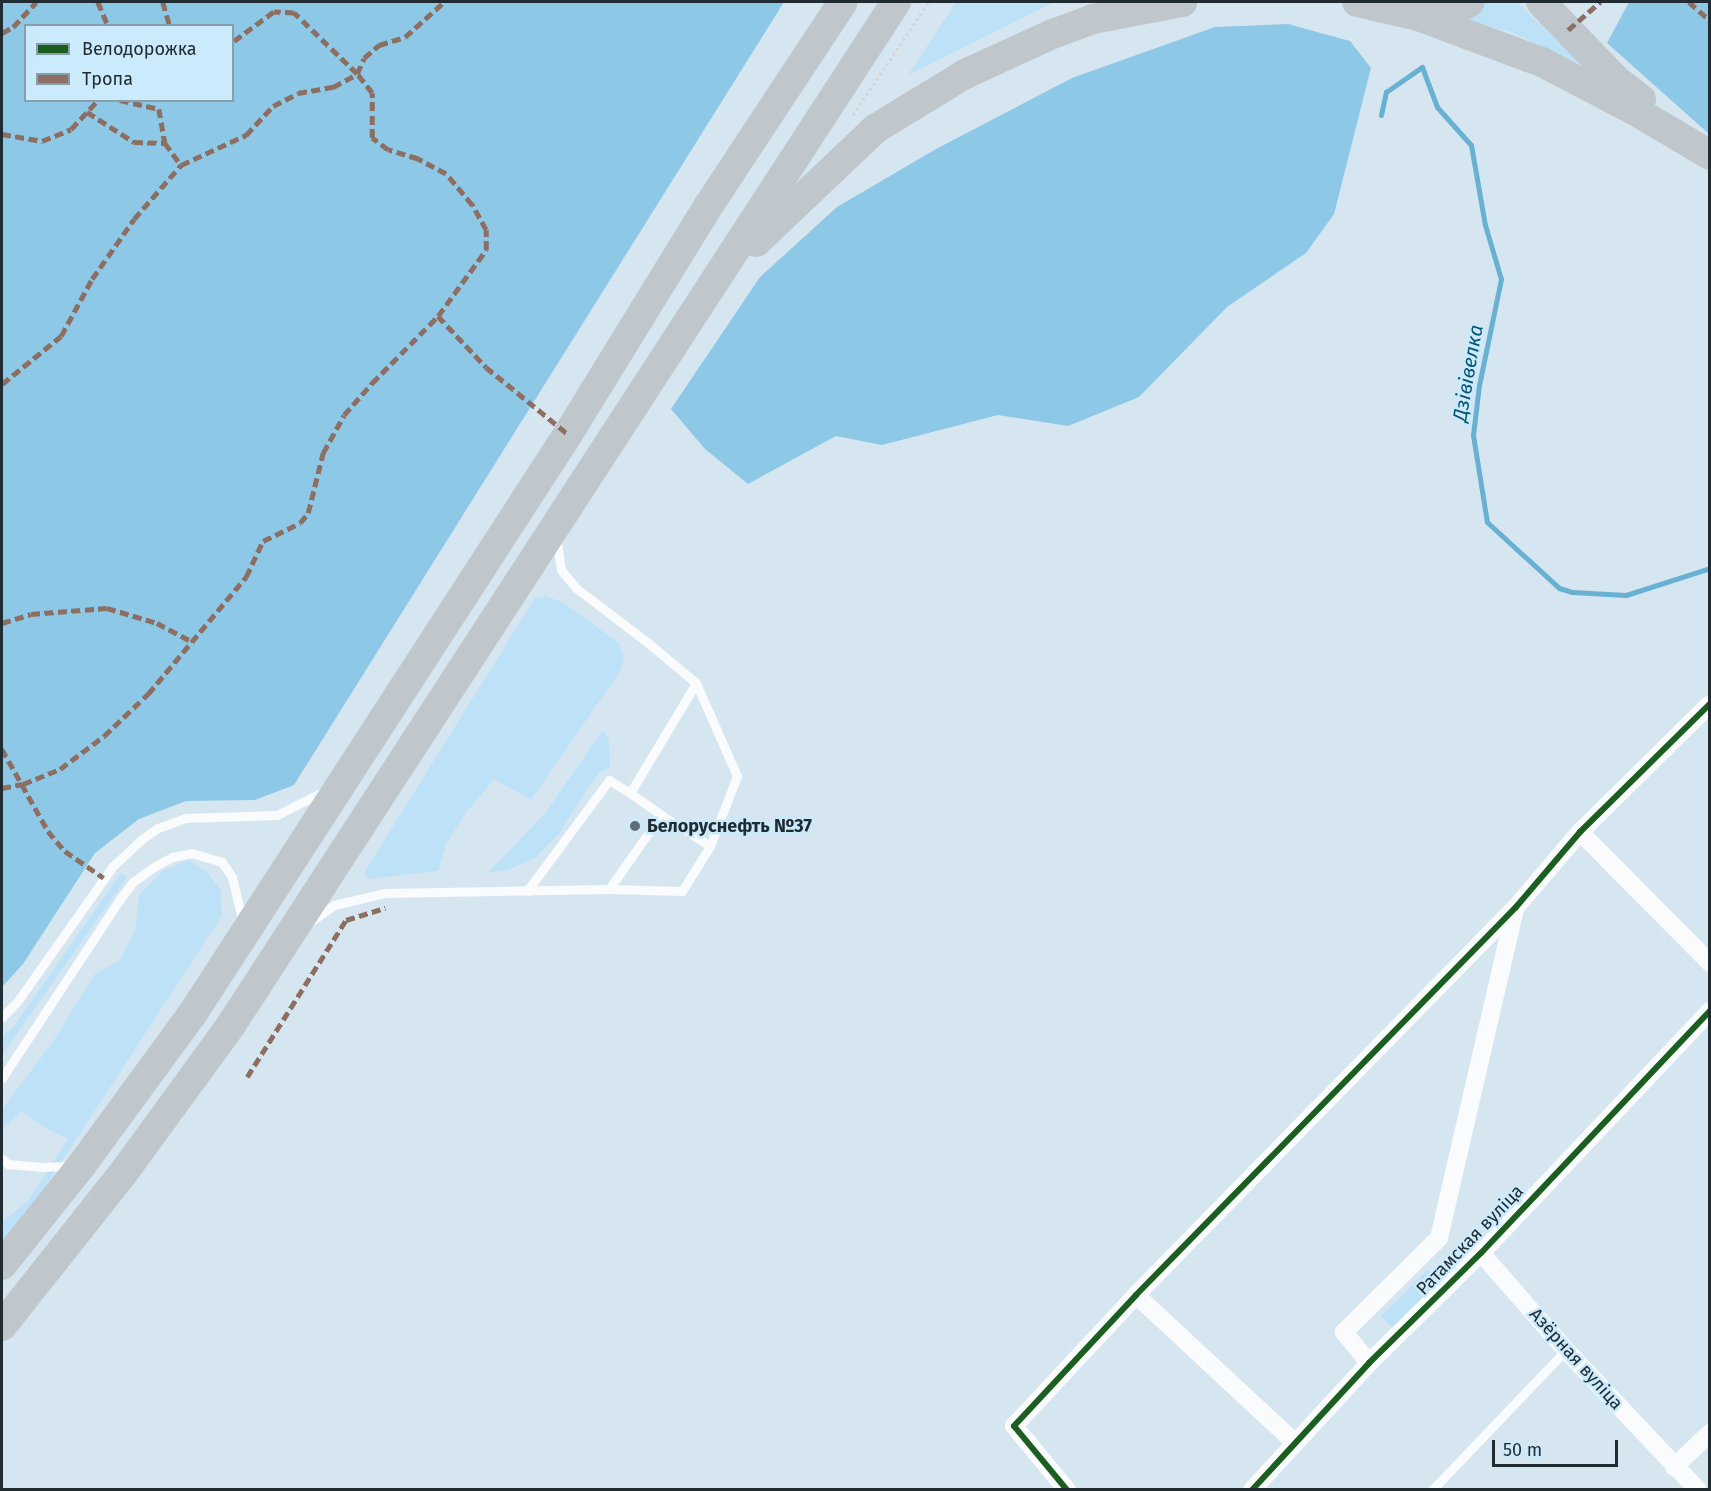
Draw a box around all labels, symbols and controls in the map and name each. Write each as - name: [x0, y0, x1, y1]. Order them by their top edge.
- legend: [24, 24, 234, 102]
- text: Велодорожка: [82, 38, 197, 60]
- text: Тропа: [82, 68, 133, 90]
- water label: Дзівівелка: [1448, 323, 1488, 423]
- place label: Белоруснефть №37: [647, 815, 812, 837]
- marker: Белоруснефть №37: [628, 819, 642, 833]
- street label: Ратамская вуліца: [1412, 1180, 1528, 1300]
- street label: Азёрная вуліца: [1525, 1304, 1627, 1414]
- scale bar: [1495, 1428, 1621, 1466]
- text: 50 m: [1503, 1439, 1542, 1461]

